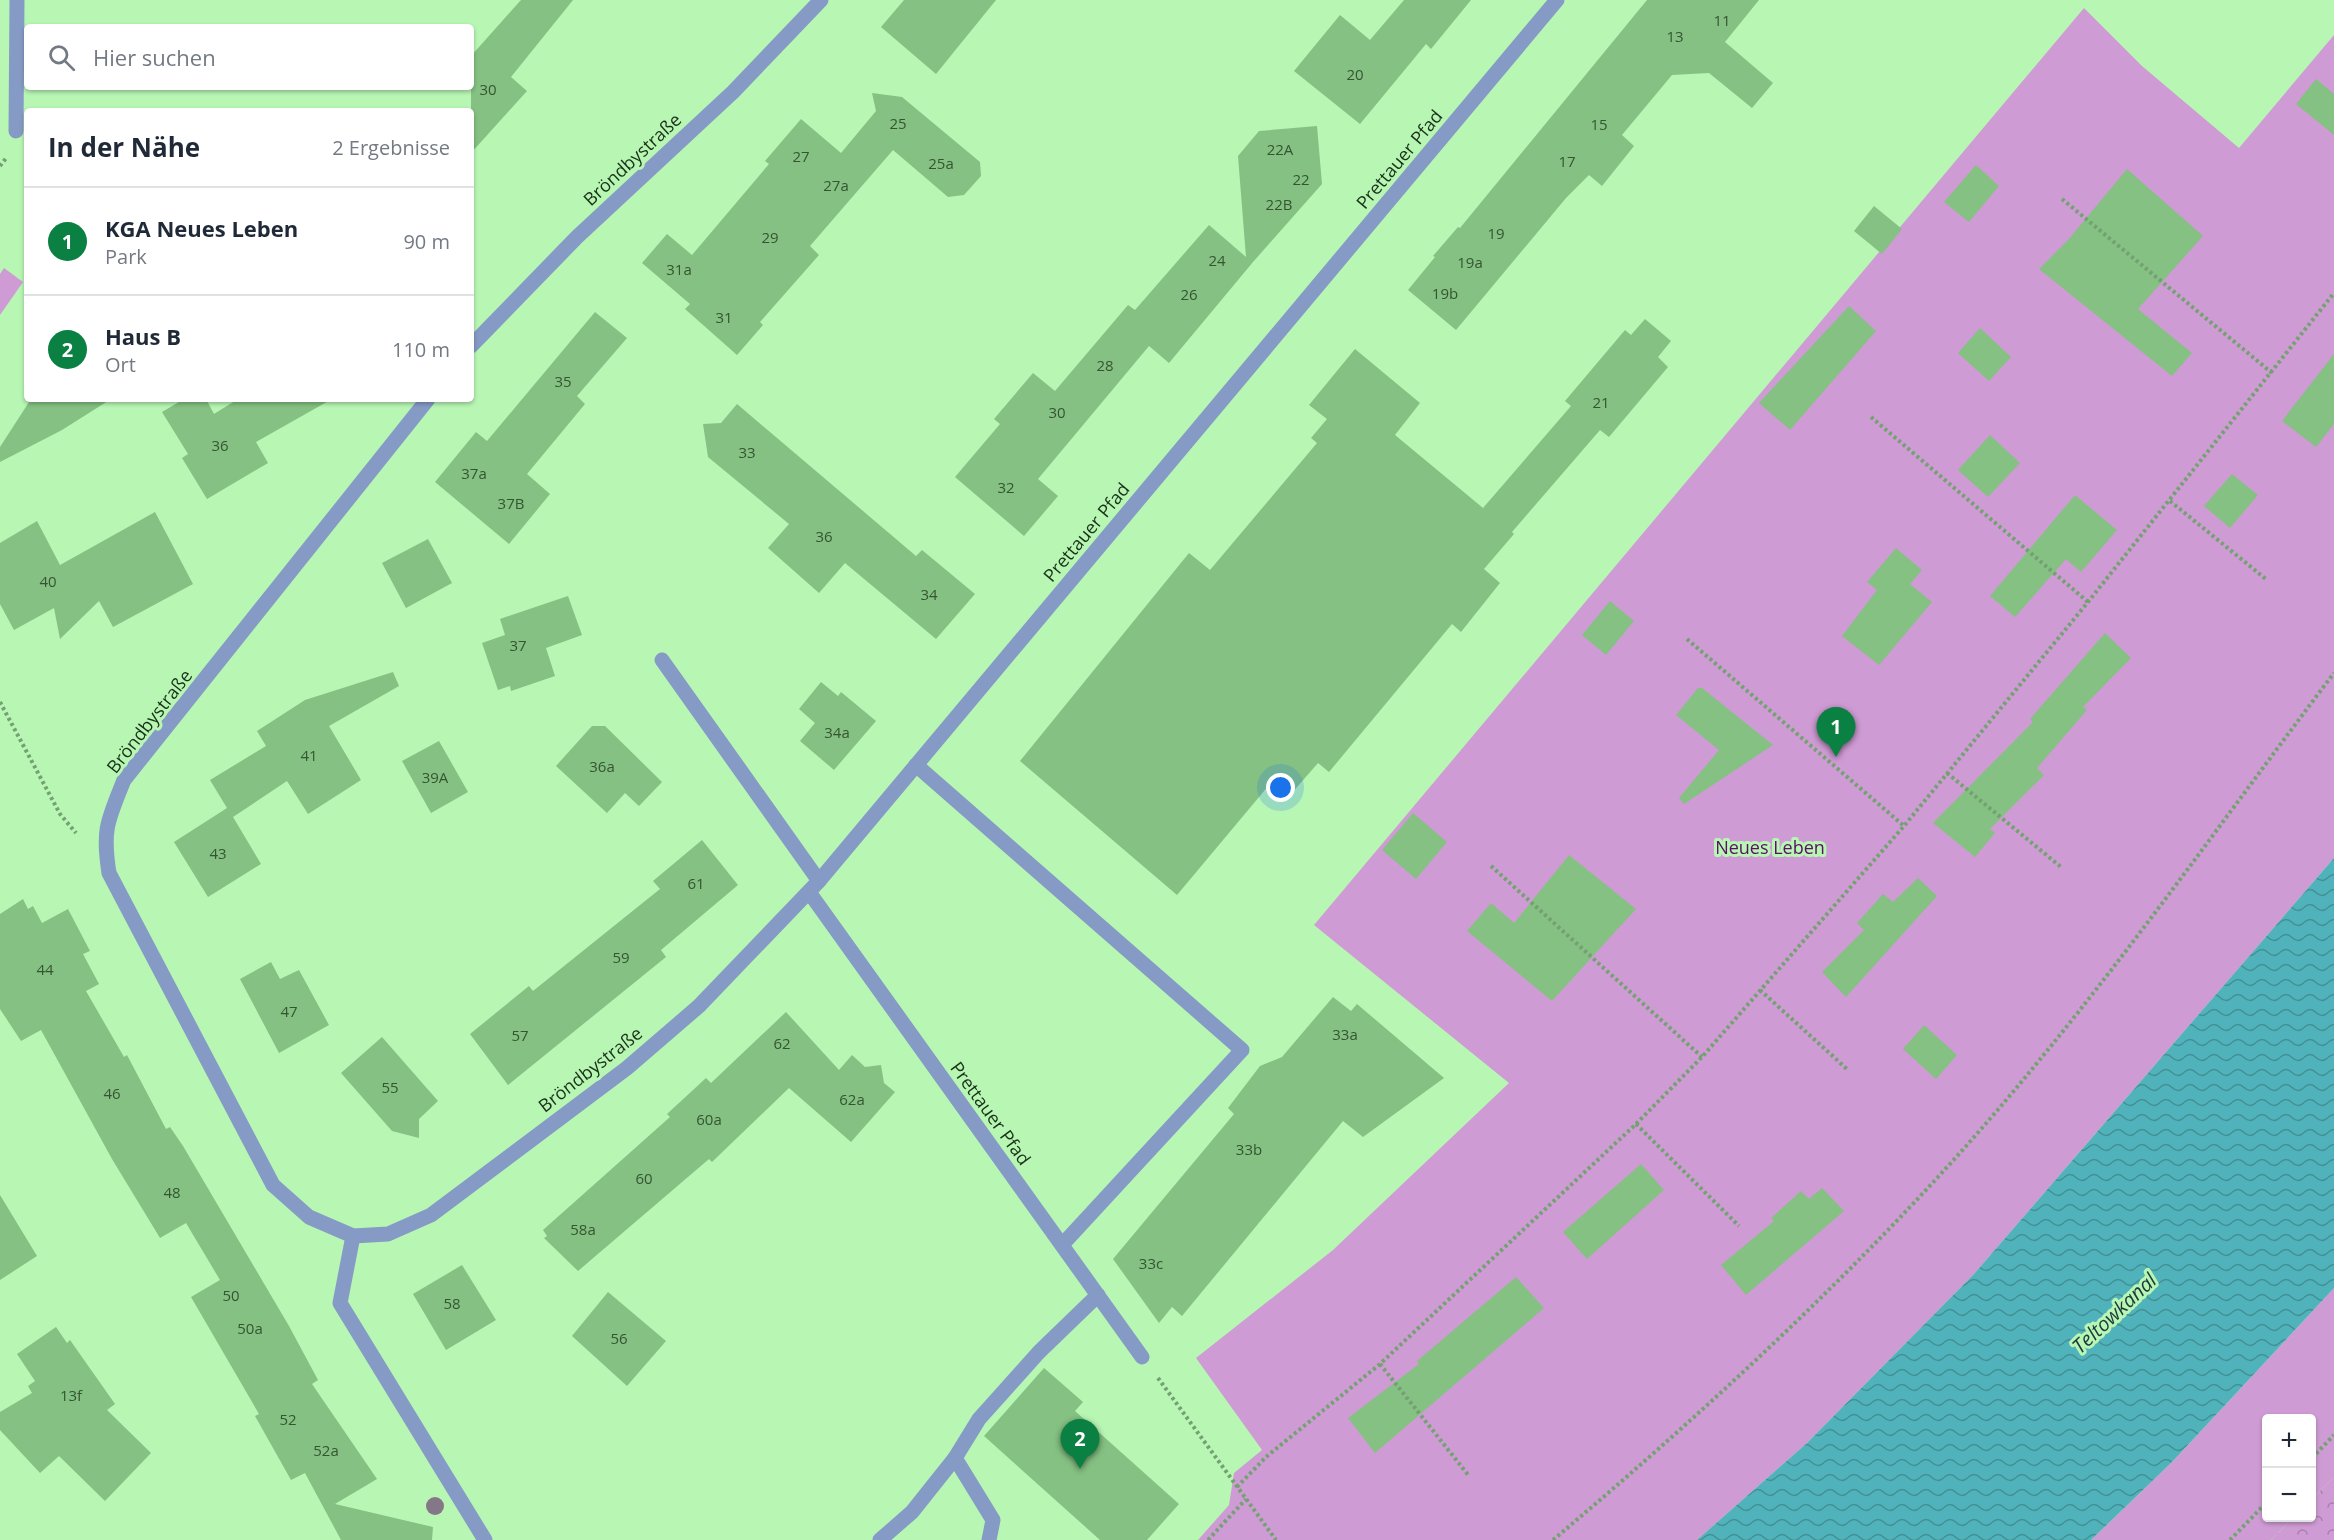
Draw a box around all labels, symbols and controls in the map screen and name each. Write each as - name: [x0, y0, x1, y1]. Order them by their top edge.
- house number: 11: [1713, 10, 1731, 30]
- search box: [24, 24, 474, 90]
- house number: 13: [1666, 26, 1684, 46]
- icon: search: [45, 41, 78, 74]
- text: Hier suchen: [93, 42, 216, 72]
- house number: 20: [1346, 64, 1364, 84]
- house number: 30: [479, 79, 497, 99]
- street label: Prettauer Pfad: [1351, 104, 1447, 214]
- street label: Bröndbystraße: [578, 107, 686, 211]
- house number: 25: [889, 113, 907, 133]
- house number: 15: [1590, 114, 1608, 134]
- text: In der Nähe: [48, 129, 200, 165]
- text: 2 Ergebnisse: [332, 134, 450, 161]
- house number: 22A: [1267, 139, 1294, 159]
- house number: 27: [792, 146, 810, 166]
- house number: 17: [1558, 151, 1576, 171]
- house number: 25a: [928, 153, 954, 173]
- house number: 22: [1292, 169, 1310, 189]
- house number: 27a: [823, 175, 849, 195]
- house number: 22B: [1266, 194, 1292, 214]
- text: KGA Neues Leben: [105, 213, 298, 243]
- house number: 19: [1487, 223, 1505, 243]
- house number: 29: [761, 227, 779, 247]
- text: 1: [62, 228, 73, 255]
- text: 90 m: [403, 228, 450, 255]
- text: Park: [105, 243, 147, 270]
- house number: 24: [1208, 250, 1226, 270]
- house number: 19a: [1457, 252, 1483, 272]
- house number: 31a: [666, 259, 692, 279]
- house number: 19b: [1432, 283, 1458, 303]
- house number: 26: [1180, 284, 1198, 304]
- house number: 31: [715, 307, 733, 327]
- text: Haus B: [105, 321, 181, 351]
- text: 2: [62, 336, 73, 363]
- text: 110 m: [392, 336, 450, 363]
- text: Ort: [105, 351, 136, 378]
- house number: 28: [1096, 355, 1114, 375]
- house number: 35: [554, 371, 572, 391]
- house number: 21: [1592, 392, 1610, 412]
- house number: 30: [1048, 402, 1066, 422]
- house number: 36: [211, 435, 229, 455]
- house number: 33: [738, 442, 756, 462]
- house number: 37a: [461, 463, 487, 483]
- house number: 32: [997, 477, 1015, 497]
- street label: Prettauer Pfad: [1038, 477, 1134, 587]
- house number: 37B: [498, 493, 524, 513]
- house number: 36: [815, 526, 833, 546]
- house number: 40: [39, 571, 57, 591]
- house number: 34: [920, 584, 938, 604]
- house number: 37: [509, 635, 527, 655]
- street label: Bröndbystraße: [101, 664, 197, 778]
- pin: 1: [1816, 708, 1856, 757]
- house number: 34a: [824, 722, 850, 742]
- house number: 41: [300, 745, 318, 765]
- house number: 36a: [589, 756, 615, 776]
- house number: 39A: [422, 767, 449, 787]
- your location: [1266, 773, 1295, 802]
- park label: Neues Leben: [1715, 835, 1825, 859]
- house number: 43: [209, 843, 227, 863]
- house number: 61: [687, 873, 705, 893]
- house number: 59: [612, 947, 630, 967]
- house number: 44: [36, 959, 54, 979]
- house number: 47: [280, 1001, 298, 1021]
- street label: Bröndbystraße: [533, 1021, 647, 1117]
- house number: 33a: [1332, 1024, 1358, 1044]
- house number: 57: [511, 1025, 529, 1045]
- house number: 62: [773, 1033, 791, 1053]
- street label: Prettauer Pfad: [945, 1057, 1037, 1169]
- house number: 55: [381, 1077, 399, 1097]
- house number: 46: [103, 1083, 121, 1103]
- house number: 62a: [839, 1089, 865, 1109]
- house number: 60a: [696, 1109, 722, 1129]
- house number: 33b: [1236, 1139, 1262, 1159]
- house number: 60: [635, 1168, 653, 1188]
- house number: 48: [163, 1182, 181, 1202]
- house number: 58a: [570, 1219, 596, 1239]
- house number: 33c: [1139, 1253, 1163, 1273]
- water label: Teltowkanal: [2066, 1266, 2163, 1359]
- house number: 50: [222, 1285, 240, 1305]
- house number: 58: [443, 1293, 461, 1313]
- house number: 50a: [237, 1318, 263, 1338]
- house number: 56: [610, 1328, 628, 1348]
- house number: 13f: [60, 1385, 83, 1405]
- house number: 52: [279, 1409, 297, 1429]
- map controls: [2262, 1414, 2316, 1522]
- button: +: [2262, 1414, 2316, 1468]
- pin: 2: [1060, 1420, 1100, 1469]
- house number: 52a: [313, 1440, 339, 1460]
- button: −: [2262, 1468, 2316, 1522]

